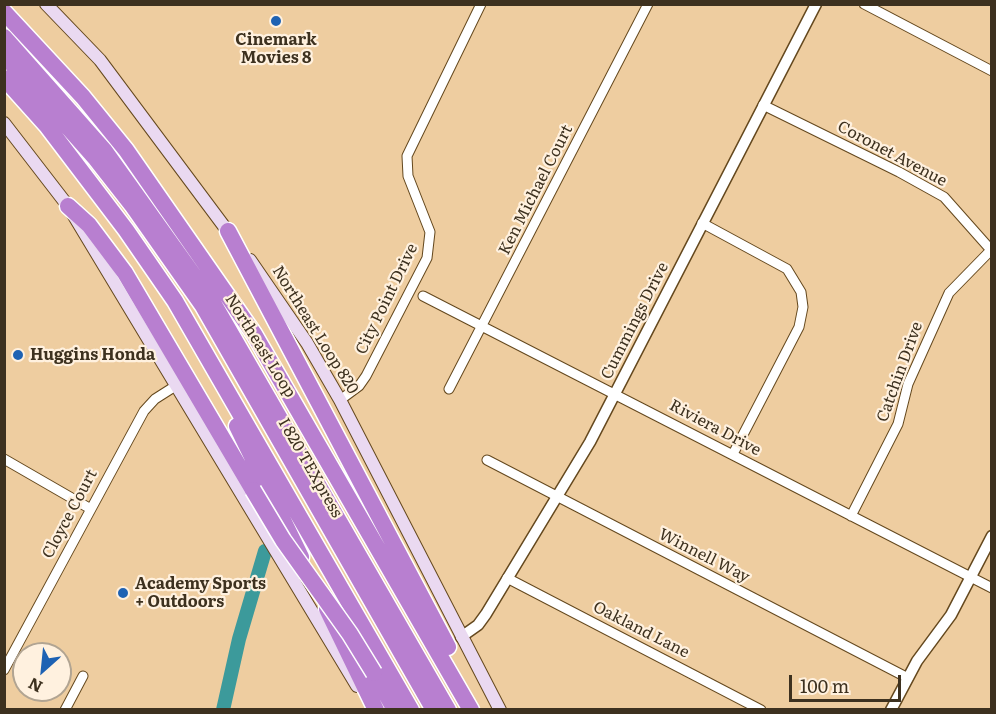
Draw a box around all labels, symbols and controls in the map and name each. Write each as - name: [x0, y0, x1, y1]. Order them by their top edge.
- marker: Cinemark Movies 8: [269, 14, 283, 28]
- place label: Cinemark Movies 8: [235, 30, 317, 68]
- street label: Coronet Avenue: [834, 117, 950, 191]
- street label: Ken Michael Court: [495, 122, 577, 258]
- street label: City Point Drive: [352, 240, 422, 358]
- street label: Cummings Drive: [597, 259, 673, 383]
- street label: Northeast Loop 820: [268, 262, 362, 398]
- street label: Northeast Loop: [220, 291, 300, 401]
- street label: Catchin Drive: [873, 319, 927, 425]
- place label: Huggins Honda: [30, 345, 155, 365]
- marker: Huggins Honda: [11, 348, 25, 362]
- street label: Riviera Drive: [666, 396, 764, 460]
- street label: I 820 TEXpress: [274, 415, 346, 521]
- street label: Cloyce Court: [38, 466, 102, 562]
- street label: Winnell Way: [655, 525, 753, 587]
- place label: Academy Sports + Outdoors: [135, 574, 266, 612]
- marker: Academy Sports + Outdoors: [116, 586, 130, 600]
- street label: Oakland Lane: [590, 598, 692, 662]
- north arrow: [12, 642, 72, 702]
- scale bar: [792, 663, 904, 701]
- text: 100 m: [800, 672, 849, 699]
- text: N: [23, 673, 46, 700]

